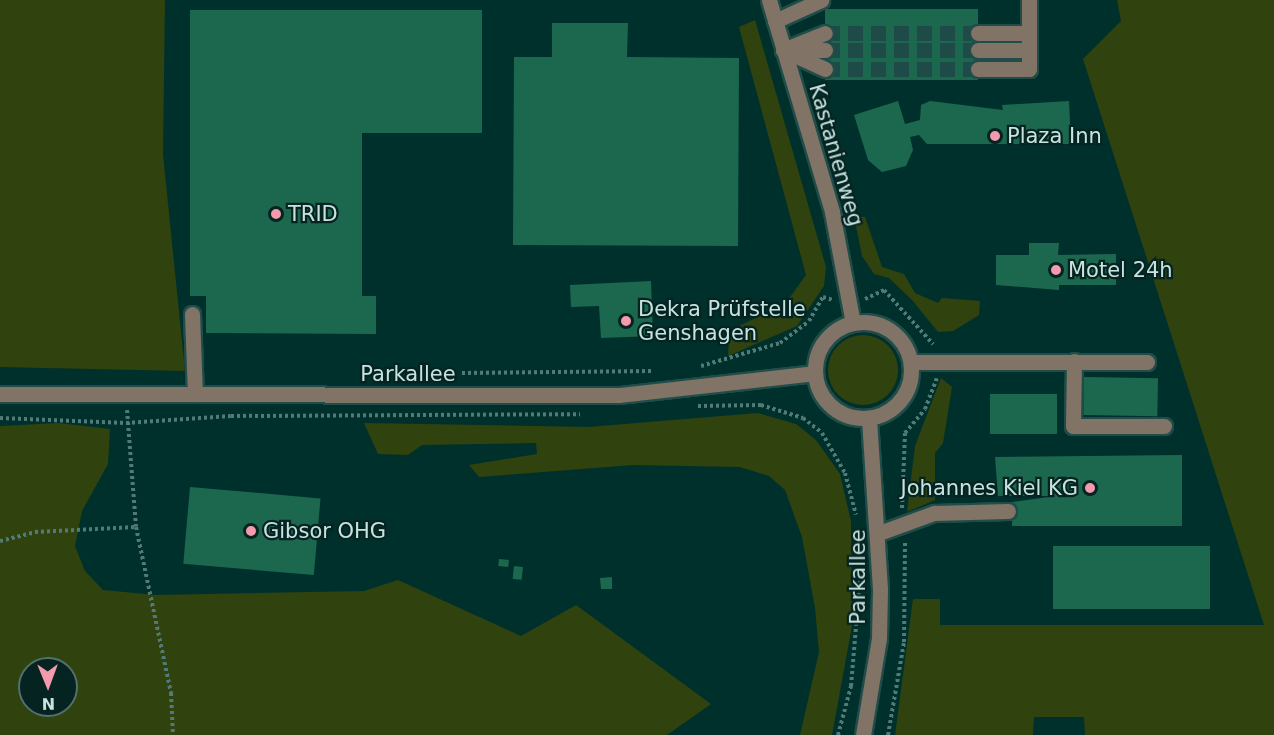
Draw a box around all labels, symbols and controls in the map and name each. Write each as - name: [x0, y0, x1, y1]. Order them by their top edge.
- street label: Kastanienweg: [804, 81, 868, 229]
- place label: Plaza Inn: [1007, 123, 1102, 149]
- marker: Plaza Inn: [988, 129, 1002, 143]
- place label: TRID: [288, 201, 338, 227]
- marker: TRID: [269, 207, 283, 221]
- place label: Motel 24h: [1068, 257, 1173, 283]
- marker: Motel 24h: [1049, 263, 1063, 277]
- place label: Dekra Prüfstelle Genshagen: [638, 296, 806, 346]
- marker: Dekra Prüfstelle Genshagen: [619, 314, 633, 328]
- street label: Parkallee: [360, 361, 456, 387]
- place label: Johannes Kiel KG: [901, 475, 1078, 501]
- marker: Johannes Kiel KG: [1083, 481, 1097, 495]
- place label: Gibsor OHG: [263, 518, 386, 544]
- marker: Gibsor OHG: [244, 524, 258, 538]
- street label: Parkallee: [845, 529, 871, 625]
- north arrow: [18, 657, 78, 717]
- text: N: [41, 694, 55, 713]

